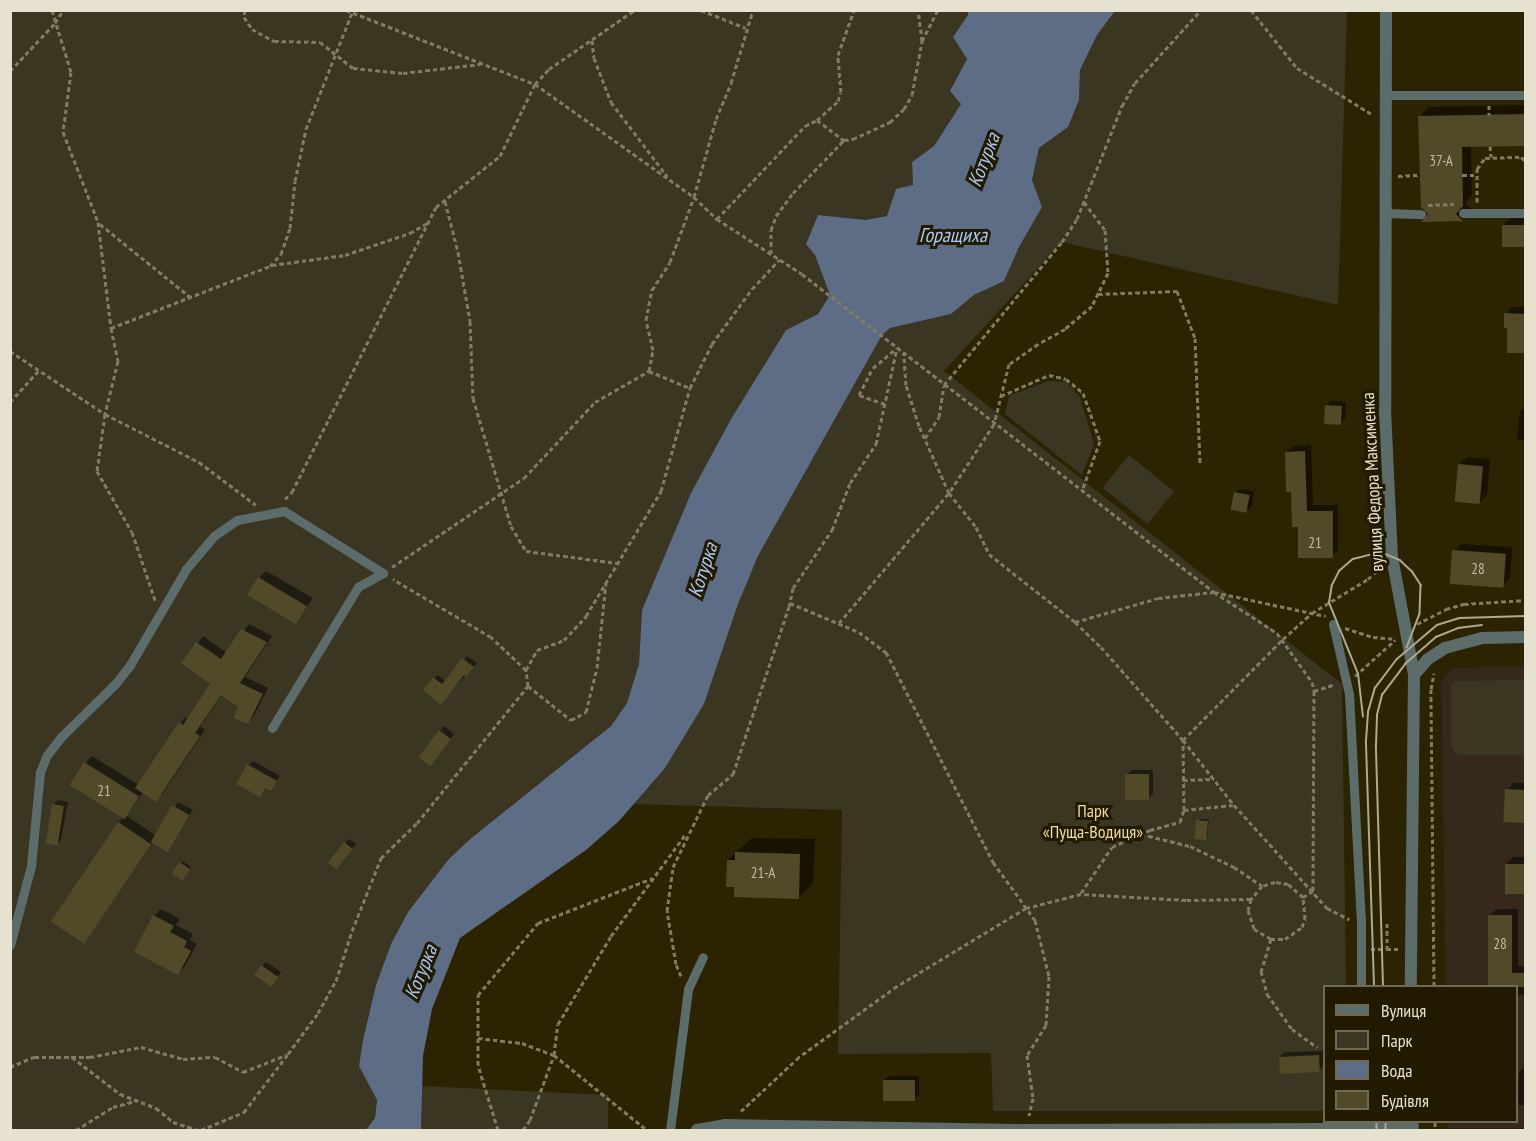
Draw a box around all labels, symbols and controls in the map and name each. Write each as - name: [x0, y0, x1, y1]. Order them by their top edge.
- water label: Котурка: [963, 130, 1005, 190]
- house number: 37-А: [1429, 152, 1453, 170]
- water label: Горащиха: [919, 223, 987, 247]
- street label: вулиця Федора Максименка: [1358, 392, 1388, 572]
- house number: 21: [1308, 534, 1322, 552]
- water label: Котурка: [683, 540, 723, 600]
- house number: 28: [1471, 560, 1485, 578]
- house number: 21: [97, 782, 111, 800]
- park label: Парк «Пуща-Водиця»: [1043, 801, 1143, 844]
- house number: 21-А: [751, 864, 775, 882]
- house number: 28: [1493, 935, 1507, 953]
- water label: Котурка: [399, 942, 443, 1002]
- legend: [1323, 985, 1518, 1123]
- text: Вулиця: [1381, 999, 1426, 1022]
- text: Парк: [1381, 1029, 1412, 1052]
- text: Вода: [1381, 1059, 1412, 1082]
- text: Будівля: [1381, 1089, 1429, 1112]

